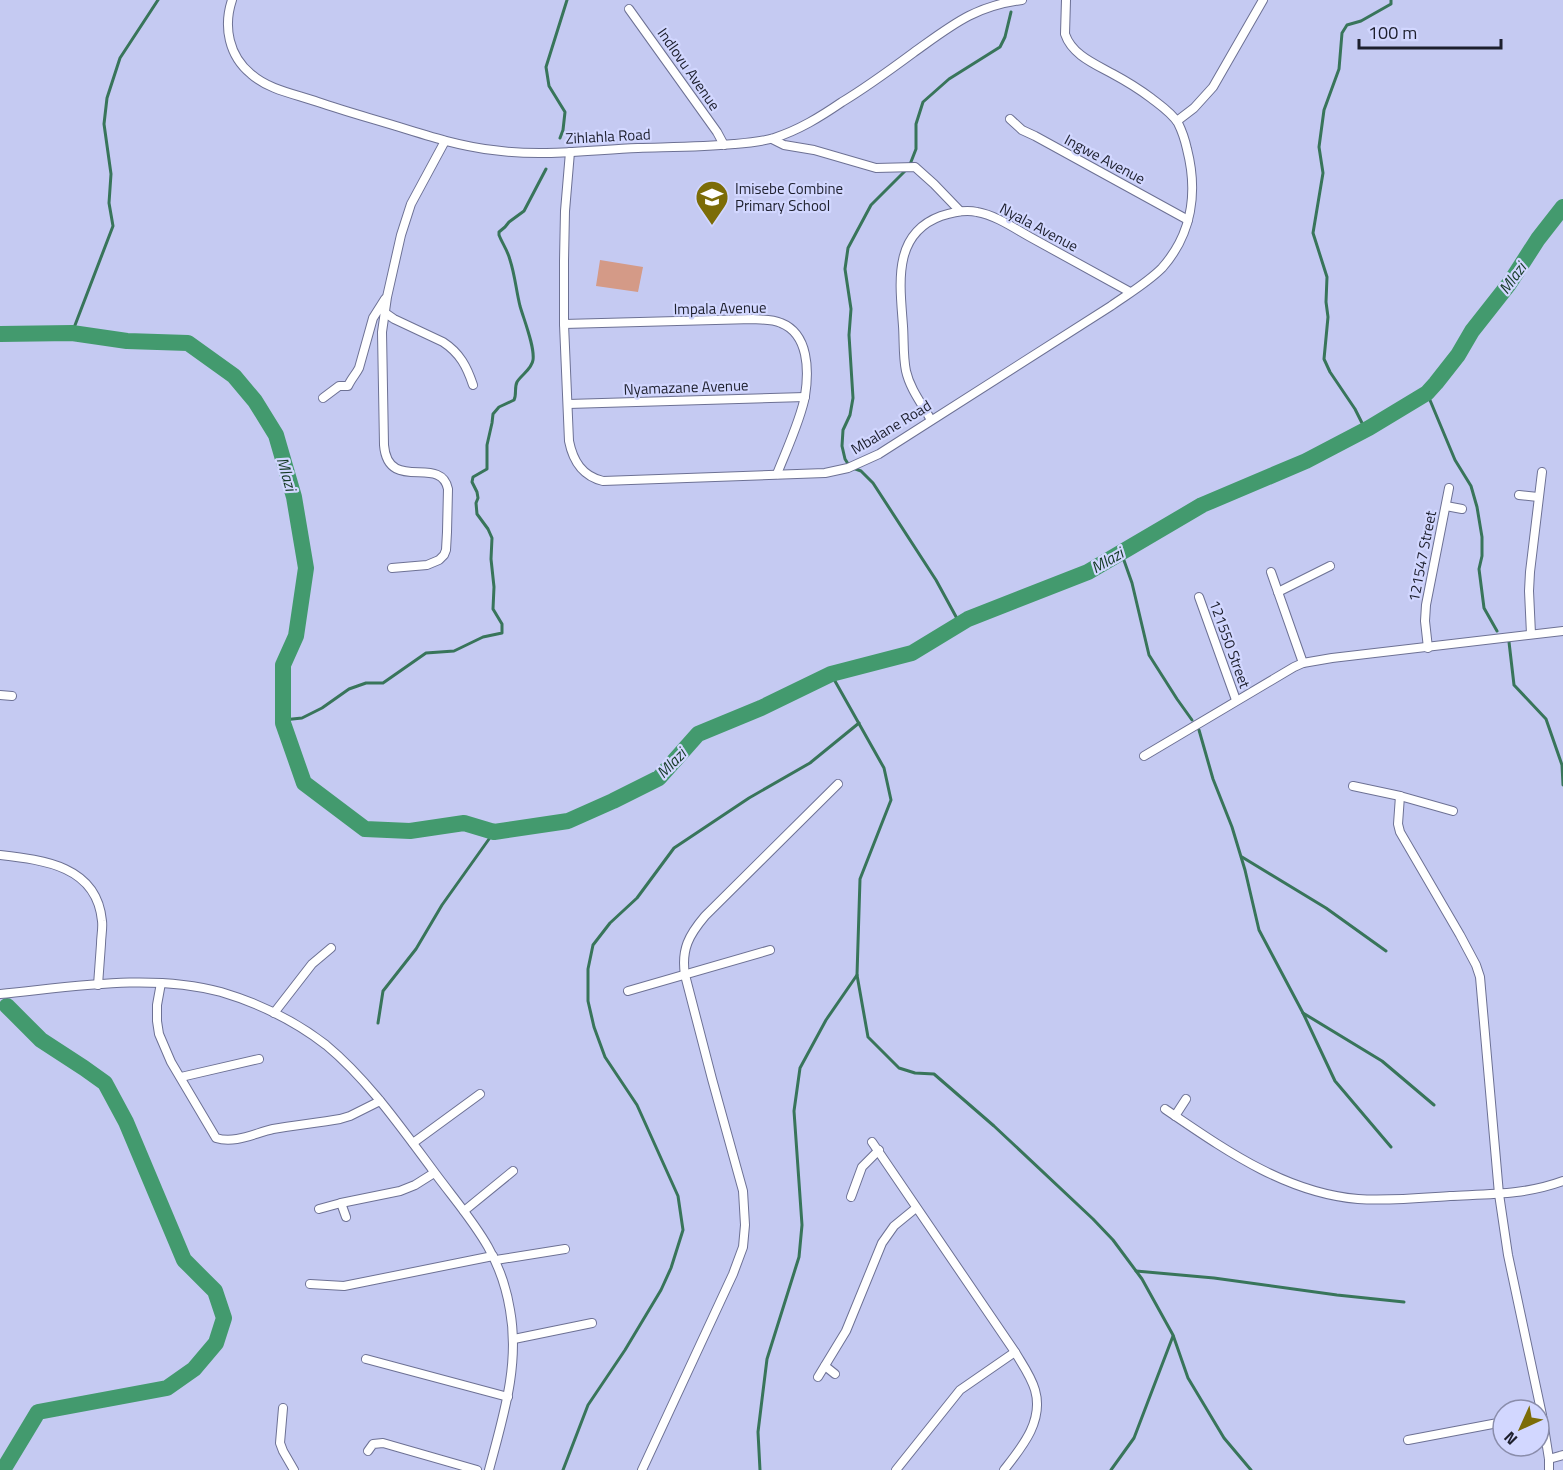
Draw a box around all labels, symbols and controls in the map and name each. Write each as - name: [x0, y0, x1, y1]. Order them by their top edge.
- scale bar: [1359, 12, 1502, 50]
- text: 100 m: [1368, 19, 1417, 46]
- street label: Indlovu Avenue: [652, 23, 726, 115]
- street label: Zihlahla Road: [565, 122, 651, 150]
- street label: Ingwe Avenue: [1060, 128, 1150, 190]
- place label: Imisebe Combine Primary School: [735, 177, 843, 217]
- school or university icon: Imisebe Combine Primary School: [694, 179, 730, 226]
- street label: Nyala Avenue: [996, 197, 1082, 257]
- water label: Mlazi: [1492, 256, 1533, 299]
- street label: Impala Avenue: [673, 296, 767, 320]
- street label: Nyamazane Avenue: [623, 373, 749, 401]
- street label: Mbalane Road: [846, 394, 936, 460]
- water label: Mlazi: [271, 454, 304, 495]
- street label: 121547 Street: [1402, 508, 1442, 604]
- water label: Mlazi: [1086, 540, 1129, 579]
- street label: 121550 Street: [1203, 597, 1257, 692]
- water label: Mlazi: [651, 741, 693, 784]
- north arrow: [1491, 1398, 1551, 1458]
- text: N: [1498, 1426, 1523, 1451]

